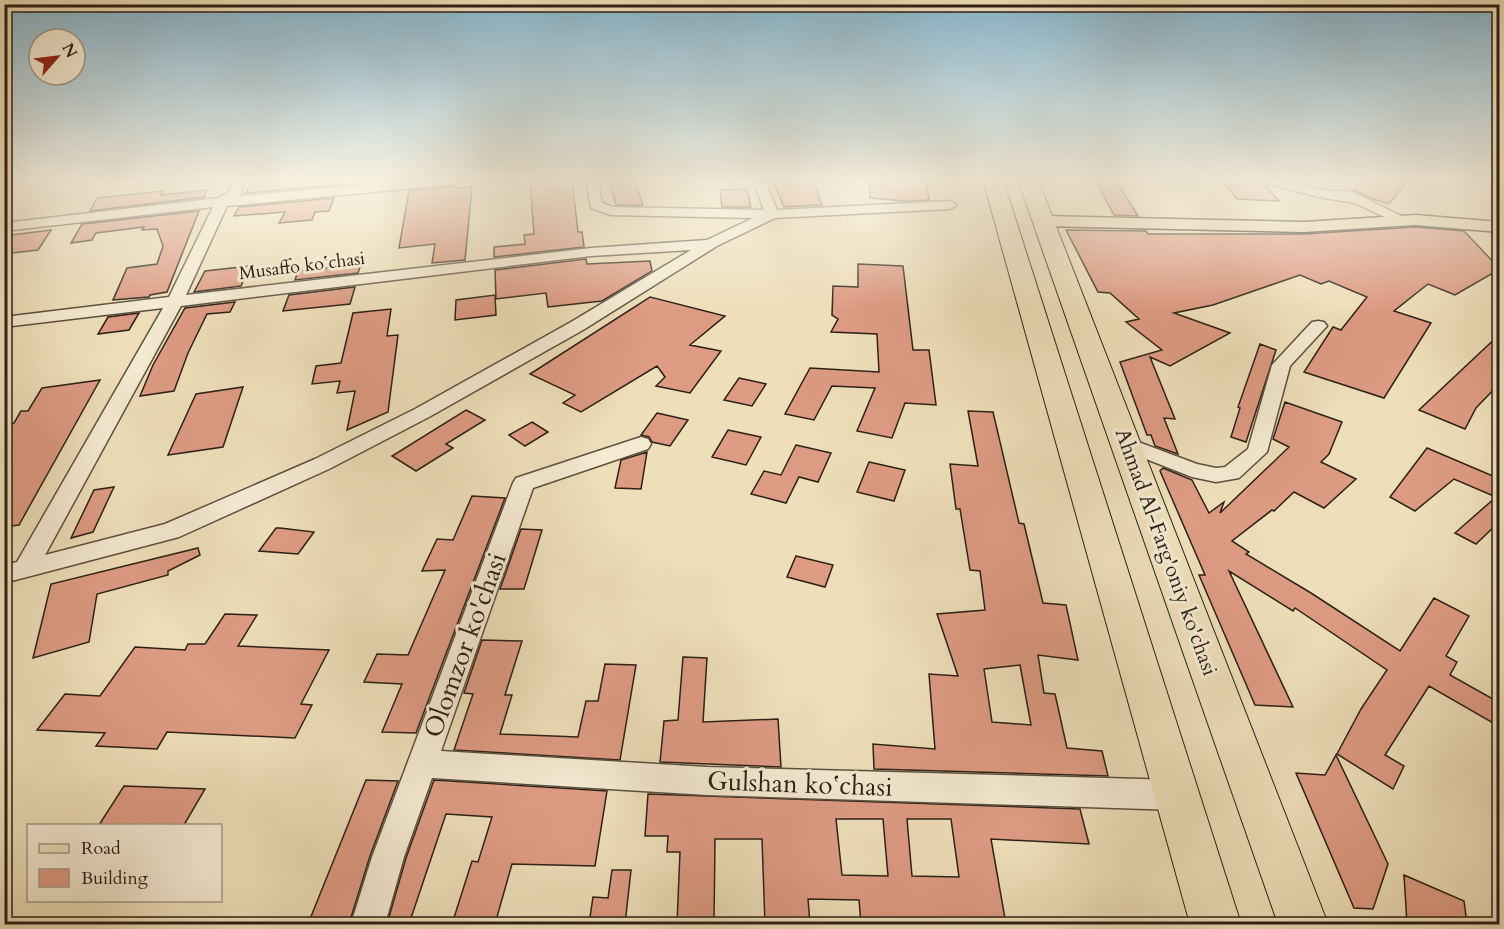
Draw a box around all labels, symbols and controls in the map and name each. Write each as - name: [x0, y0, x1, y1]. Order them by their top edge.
- north arrow: [27, 27, 87, 87]
- text: N: [56, 39, 82, 62]
- street label: Musaffo koʻchasi: [238, 246, 366, 286]
- street label: Ahmad Al-Farg'oniy ko'chasi: [1108, 424, 1224, 680]
- street label: Olomzor ko'chasi: [415, 548, 515, 742]
- street label: Gulshan koʻchasi: [707, 763, 893, 805]
- legend: [27, 824, 222, 902]
- text: Road: [81, 836, 121, 861]
- text: Building: [81, 866, 149, 891]

